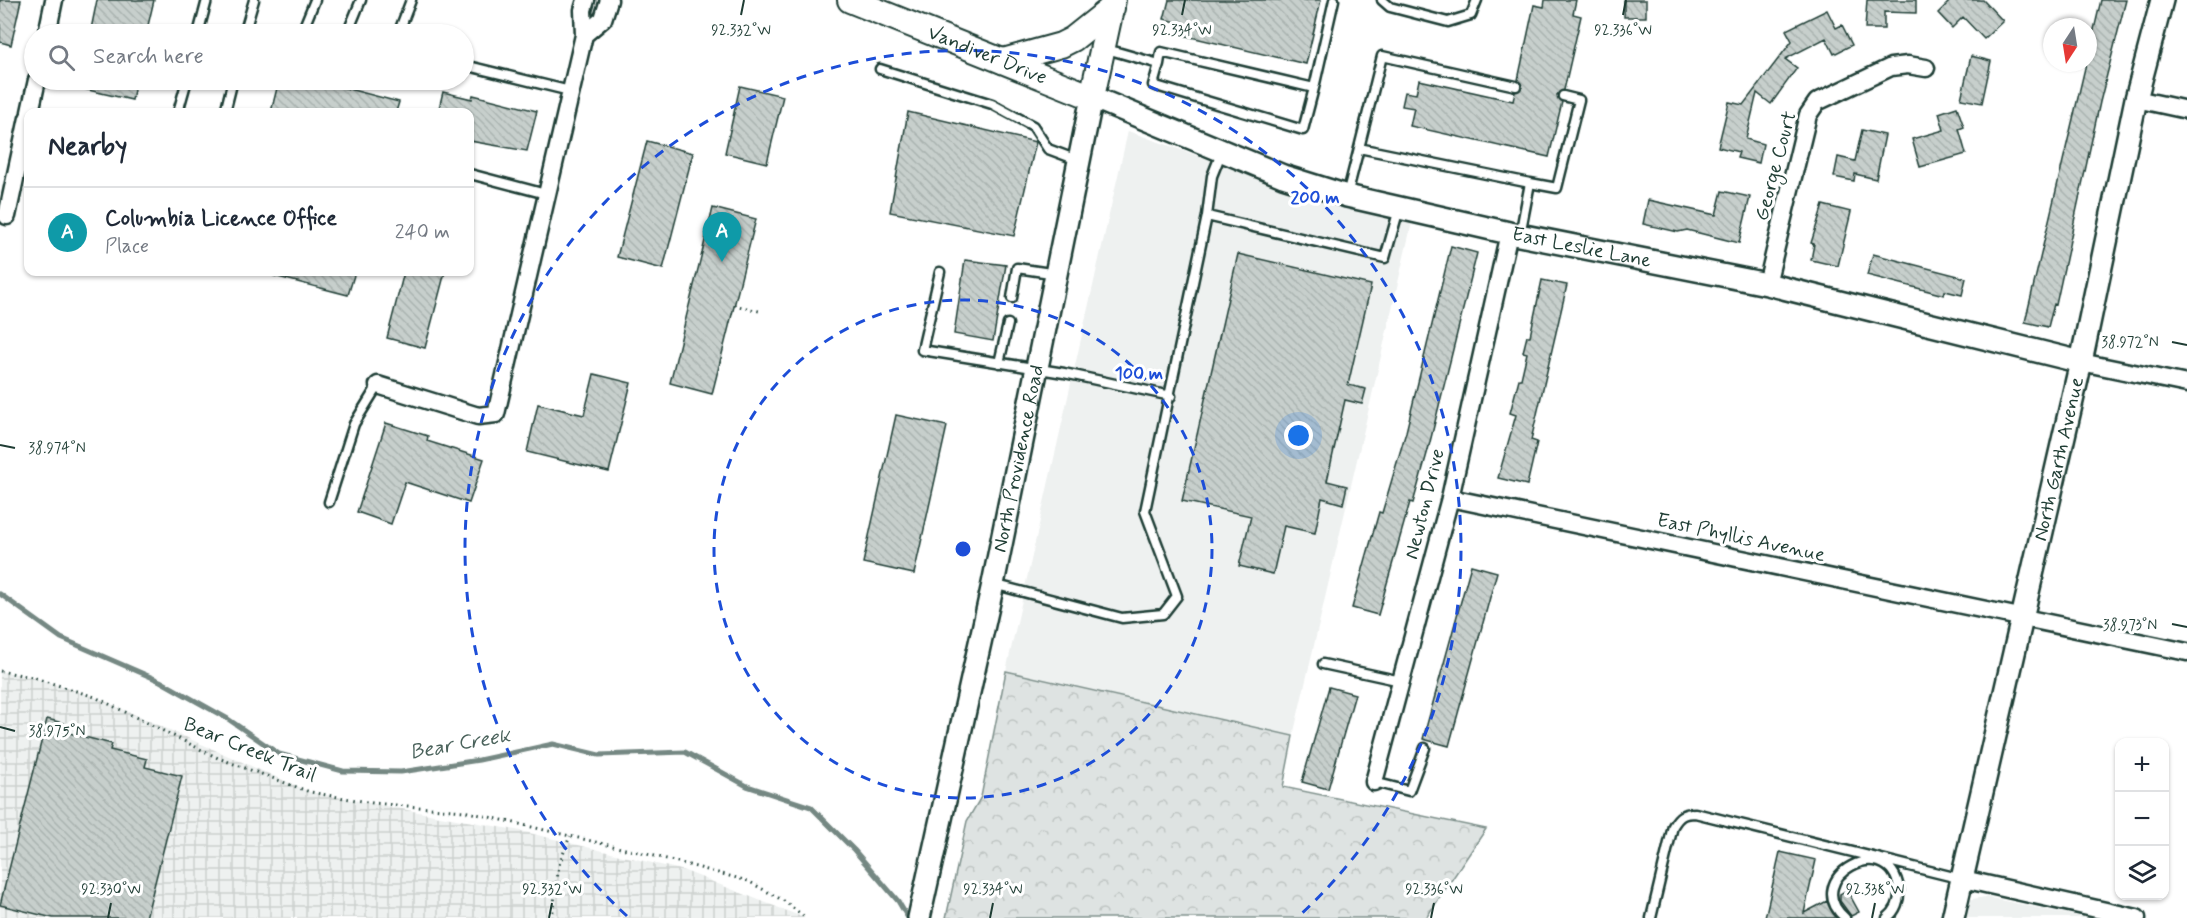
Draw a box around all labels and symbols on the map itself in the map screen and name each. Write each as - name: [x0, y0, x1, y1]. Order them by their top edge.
- north arrow: [2043, 18, 2097, 72]
- street label: Vandiver Drive: [924, 19, 1051, 91]
- text: 92.332°W: [711, 21, 771, 41]
- text: 92.334°W: [1152, 21, 1212, 41]
- text: 92.336°W: [1594, 21, 1652, 41]
- street label: George Court: [1748, 108, 1805, 224]
- text: 200 m: [1290, 186, 1340, 210]
- pin: A: [702, 212, 742, 262]
- street label: East Leslie Lane: [1510, 220, 1654, 274]
- text: 38.972°N: [2101, 333, 2159, 353]
- text: 100 m: [1115, 362, 1163, 386]
- street label: North Providence Road: [986, 363, 1051, 555]
- street label: North Garth Avenue: [2027, 374, 2091, 544]
- your location: [1284, 421, 1313, 450]
- text: 38.974°N: [28, 439, 86, 459]
- street label: Newton Drive: [1398, 446, 1452, 562]
- street label: East Phyllis Avenue: [1654, 507, 1828, 569]
- centre of rings: [953, 539, 973, 559]
- text: 38.973°N: [2103, 616, 2157, 636]
- street label: Bear Creek Trail: [180, 711, 321, 789]
- water label: Bear Creek: [408, 721, 514, 767]
- text: 38.975°N: [29, 722, 85, 742]
- text: 92.330°W: [81, 880, 141, 900]
- text: 92.332°W: [522, 880, 582, 900]
- text: 92.334°W: [963, 880, 1023, 900]
- text: 92.336°W: [1405, 880, 1463, 900]
- text: 92.338°W: [1846, 880, 1904, 900]

